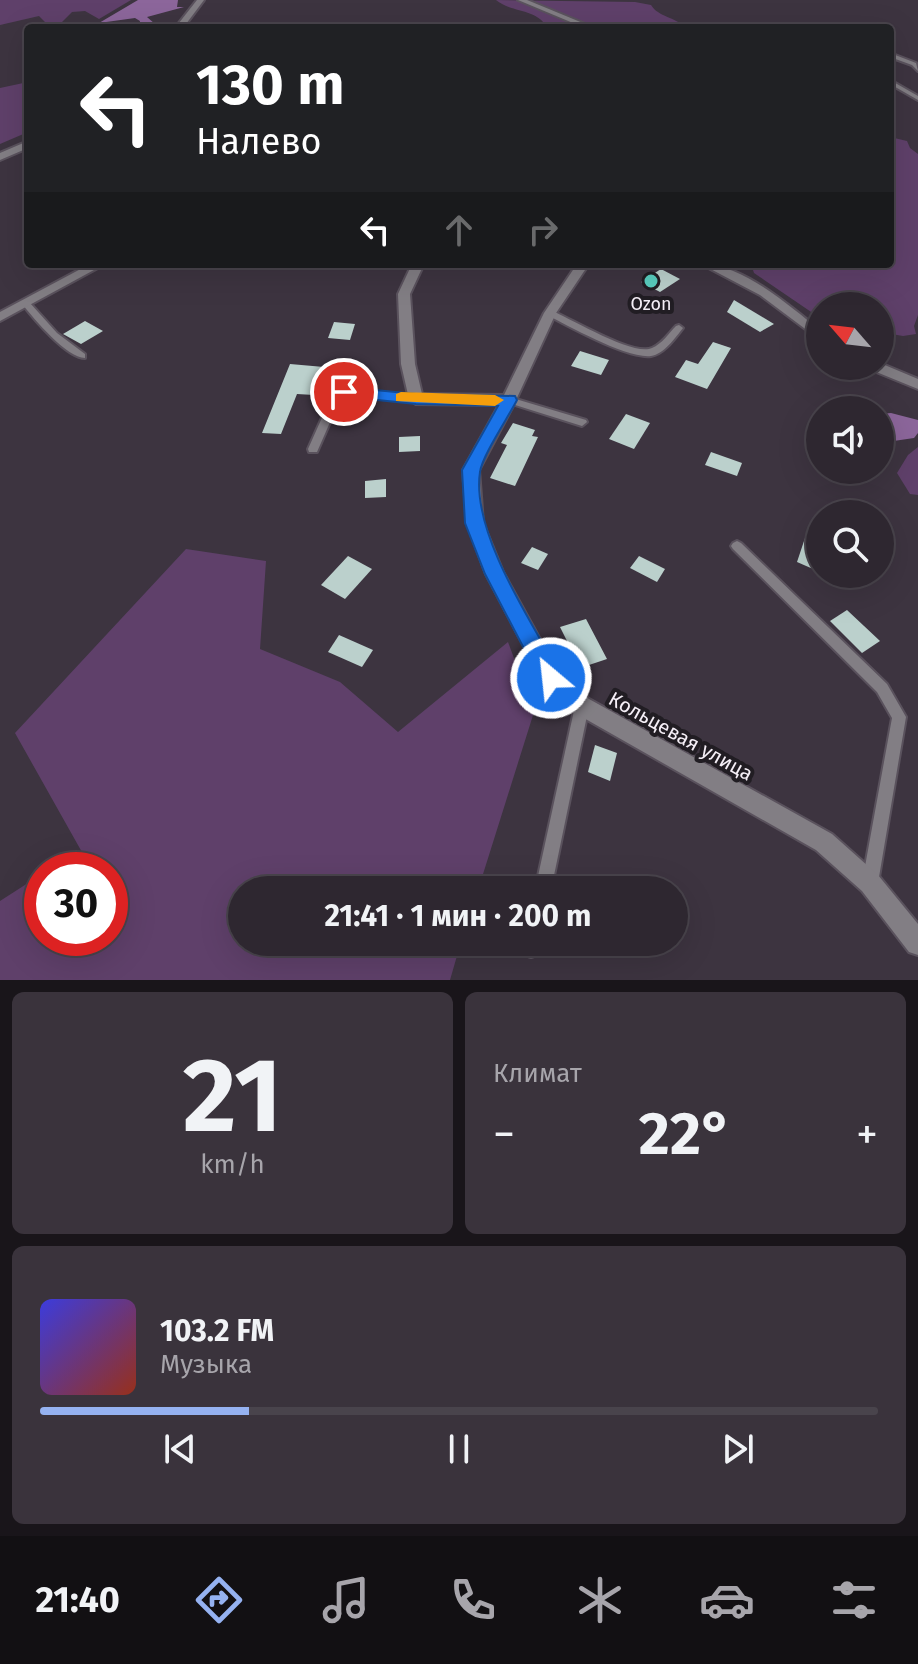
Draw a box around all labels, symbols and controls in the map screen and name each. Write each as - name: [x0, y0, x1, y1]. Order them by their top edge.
- text: 130 m: [196, 52, 344, 119]
- icon: left: [64, 56, 168, 160]
- text: Налево: [196, 120, 322, 164]
- icon: left: [353, 208, 397, 252]
- icon: ahead: [437, 208, 481, 252]
- icon: right: [521, 208, 565, 252]
- marker: Ozon: [642, 272, 660, 290]
- north arrow: [806, 292, 894, 380]
- map controls: [806, 292, 894, 588]
- place label: Ozon: [630, 293, 672, 315]
- pin: [310, 358, 378, 426]
- icon: arrive: [322, 370, 366, 414]
- button: sound: [806, 396, 894, 484]
- button: search: [806, 500, 894, 588]
- position arrow: [509, 636, 593, 720]
- street label: Кольцевая улица: [605, 686, 757, 786]
- speed limit sign: 30: [24, 852, 128, 956]
- text: 21:41 · 1 мин · 200 m: [325, 898, 591, 934]
- text: 21: [183, 1034, 282, 1159]
- text: Климат: [493, 1058, 582, 1089]
- text: 22°: [639, 1098, 732, 1170]
- text: −: [493, 1108, 515, 1161]
- text: +: [856, 1108, 878, 1161]
- text: km/h: [200, 1149, 265, 1180]
- text: 103.2 FM: [160, 1313, 274, 1349]
- text: Музыка: [160, 1349, 252, 1380]
- icon: previous: [158, 1427, 202, 1471]
- icon: pause: [437, 1427, 481, 1471]
- icon: next: [716, 1427, 760, 1471]
- icon: directions: [191, 1572, 247, 1628]
- icon: music: [318, 1572, 374, 1628]
- icon: phone: [445, 1572, 501, 1628]
- icon: climate: [572, 1572, 628, 1628]
- icon: car: [699, 1572, 755, 1628]
- icon: filters: [826, 1572, 882, 1628]
- text: 21:40: [36, 1578, 120, 1622]

